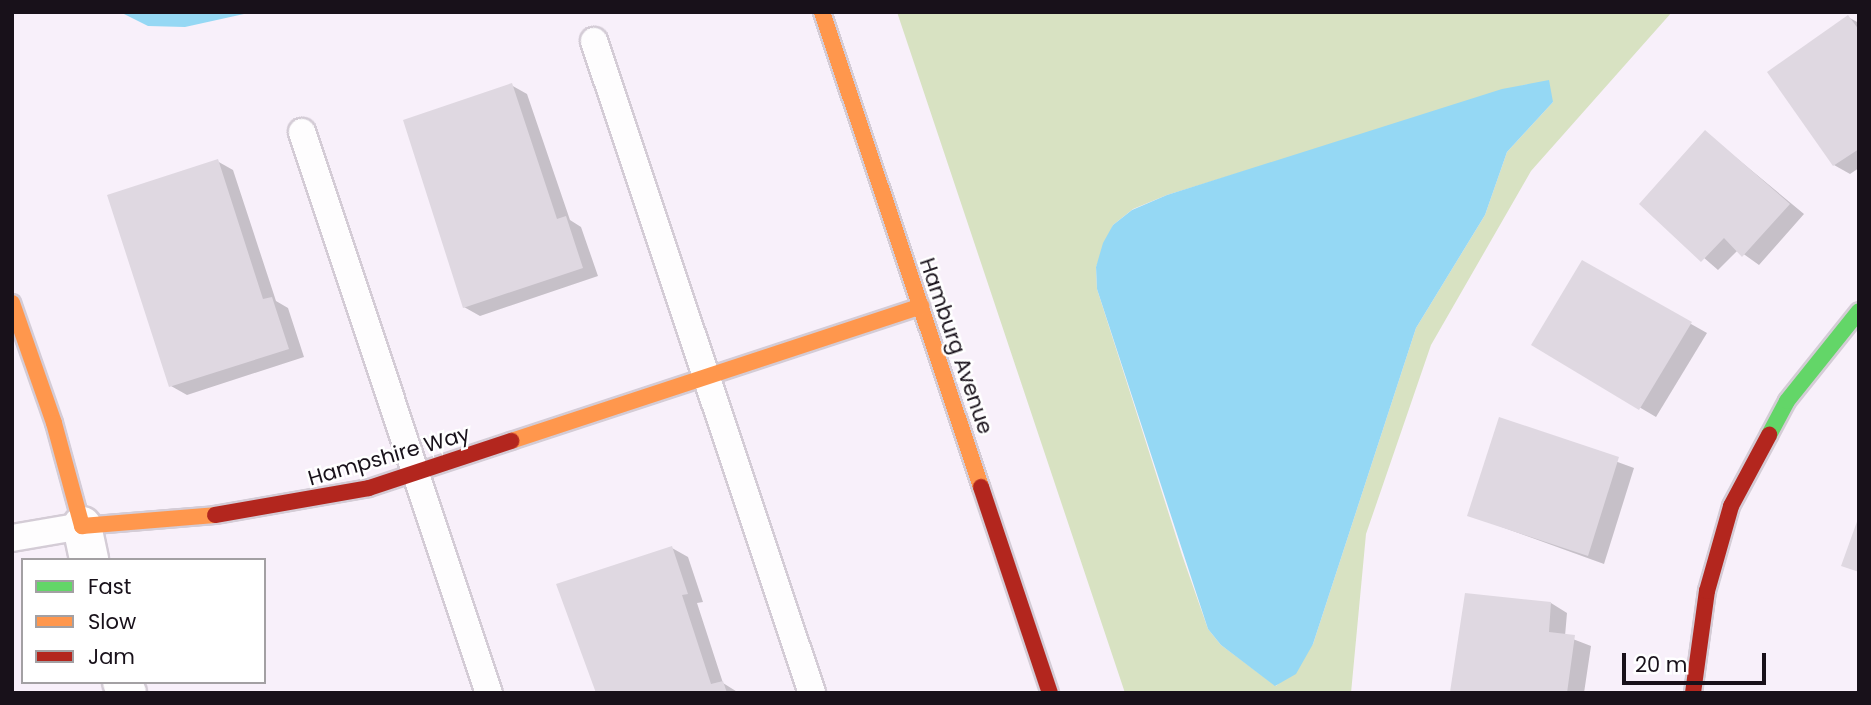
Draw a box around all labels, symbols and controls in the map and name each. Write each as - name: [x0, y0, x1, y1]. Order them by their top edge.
- street label: Hamburg Avenue: [914, 255, 998, 437]
- street label: Hampshire Way: [305, 421, 473, 491]
- legend: [21, 558, 266, 684]
- text: Fast: [88, 572, 131, 601]
- text: Slow: [88, 607, 136, 636]
- scale bar: [1626, 638, 1770, 682]
- text: Jam: [88, 642, 135, 671]
- text: 20 m: [1635, 650, 1688, 679]

